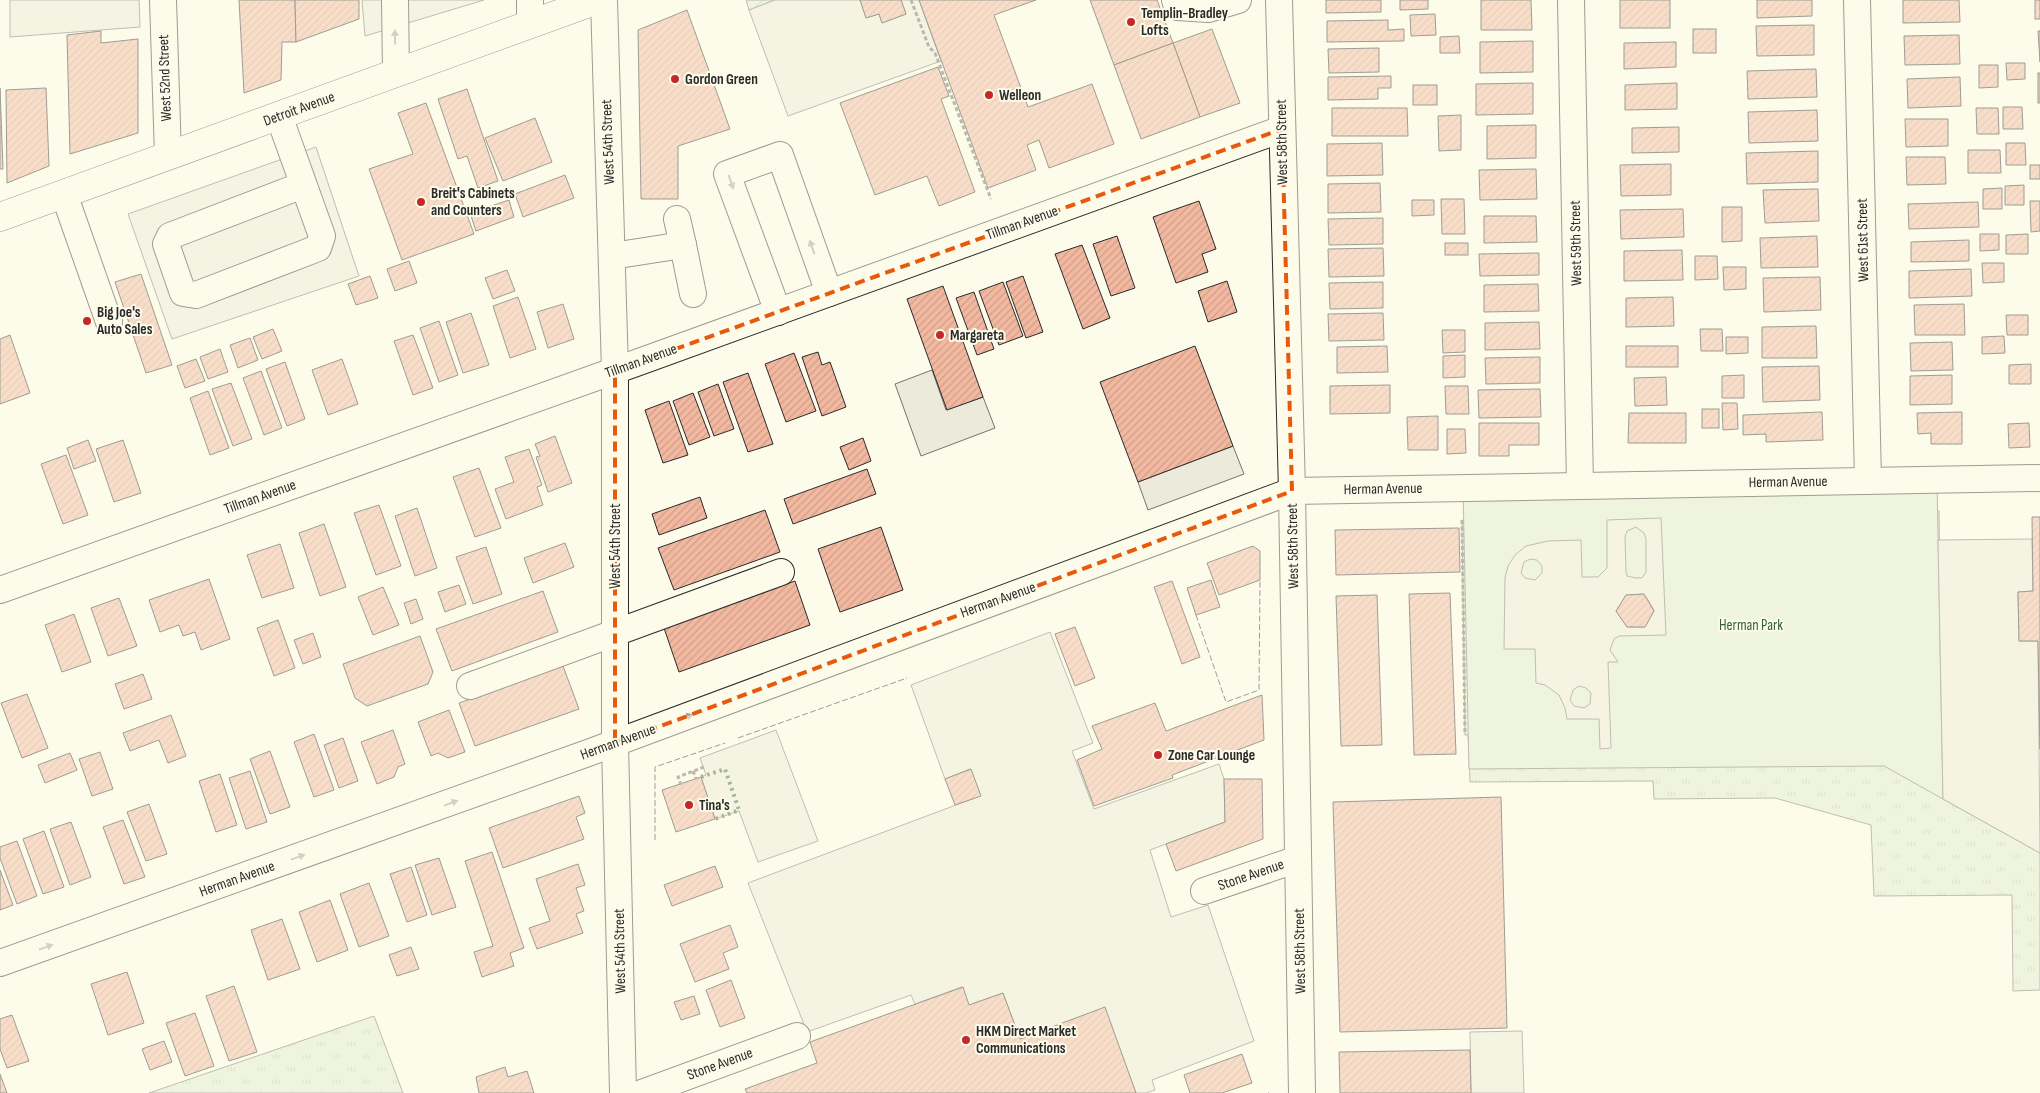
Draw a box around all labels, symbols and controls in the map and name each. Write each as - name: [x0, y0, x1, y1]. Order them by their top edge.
- place label: Templin-Bradley Lofts: [1141, 4, 1229, 40]
- marker: Templin-Bradley Lofts: [1125, 16, 1137, 28]
- one-way arrow: [391, 28, 399, 44]
- street label: West 52nd Street: [154, 34, 176, 122]
- place label: Gordon Green: [685, 70, 758, 89]
- marker: Gordon Green: [669, 73, 681, 85]
- place label: Welleon: [999, 86, 1041, 105]
- street label: Detroit Avenue: [261, 87, 337, 131]
- marker: Welleon: [983, 89, 995, 101]
- street label: West 54th Street: [597, 99, 619, 185]
- street label: West 58th Street: [1272, 99, 1292, 185]
- one-way arrow: [727, 175, 735, 190]
- place label: Breit's Cabinets and Counters: [431, 184, 515, 220]
- marker: Breit's Cabinets and Counters: [415, 196, 427, 208]
- street label: West 61st Street: [1853, 198, 1873, 282]
- street label: West 59th Street: [1566, 200, 1586, 286]
- street label: Tillman Avenue: [983, 201, 1061, 245]
- one-way arrow: [808, 240, 816, 255]
- place label: Big Joe's Auto Sales: [96, 303, 153, 339]
- marker: Big Joe's Auto Sales: [81, 315, 93, 327]
- place label: Margareta: [950, 326, 1004, 345]
- marker: Margareta: [934, 329, 946, 341]
- street label: Tillman Avenue: [602, 339, 680, 383]
- street label: Herman Avenue: [1748, 472, 1828, 492]
- street label: Tillman Avenue: [221, 475, 299, 519]
- street label: Herman Avenue: [1343, 479, 1423, 499]
- street label: West 54th Street: [606, 503, 625, 589]
- street label: West 58th Street: [1283, 503, 1303, 589]
- street label: Herman Avenue: [958, 578, 1038, 622]
- park label: Herman Park: [1719, 616, 1783, 635]
- one-way arrow: [679, 713, 694, 721]
- street label: Herman Avenue: [578, 720, 658, 764]
- place label: Zone Car Lounge: [1168, 746, 1255, 765]
- marker: Zone Car Lounge: [1152, 749, 1164, 761]
- place label: Tina's: [699, 796, 730, 815]
- one-way arrow: [444, 799, 459, 807]
- marker: Tina's: [683, 799, 695, 811]
- one-way arrow: [291, 853, 306, 861]
- street label: Stone Avenue: [1215, 855, 1287, 895]
- street label: Herman Avenue: [197, 857, 277, 901]
- street label: West 54th Street: [610, 908, 630, 994]
- street label: West 58th Street: [1290, 908, 1310, 994]
- one-way arrow: [39, 943, 54, 951]
- place label: HKM Direct Market Communications: [976, 1022, 1076, 1058]
- marker: HKM Direct Market Communications: [960, 1034, 972, 1046]
- street label: Stone Avenue: [685, 1043, 755, 1085]

